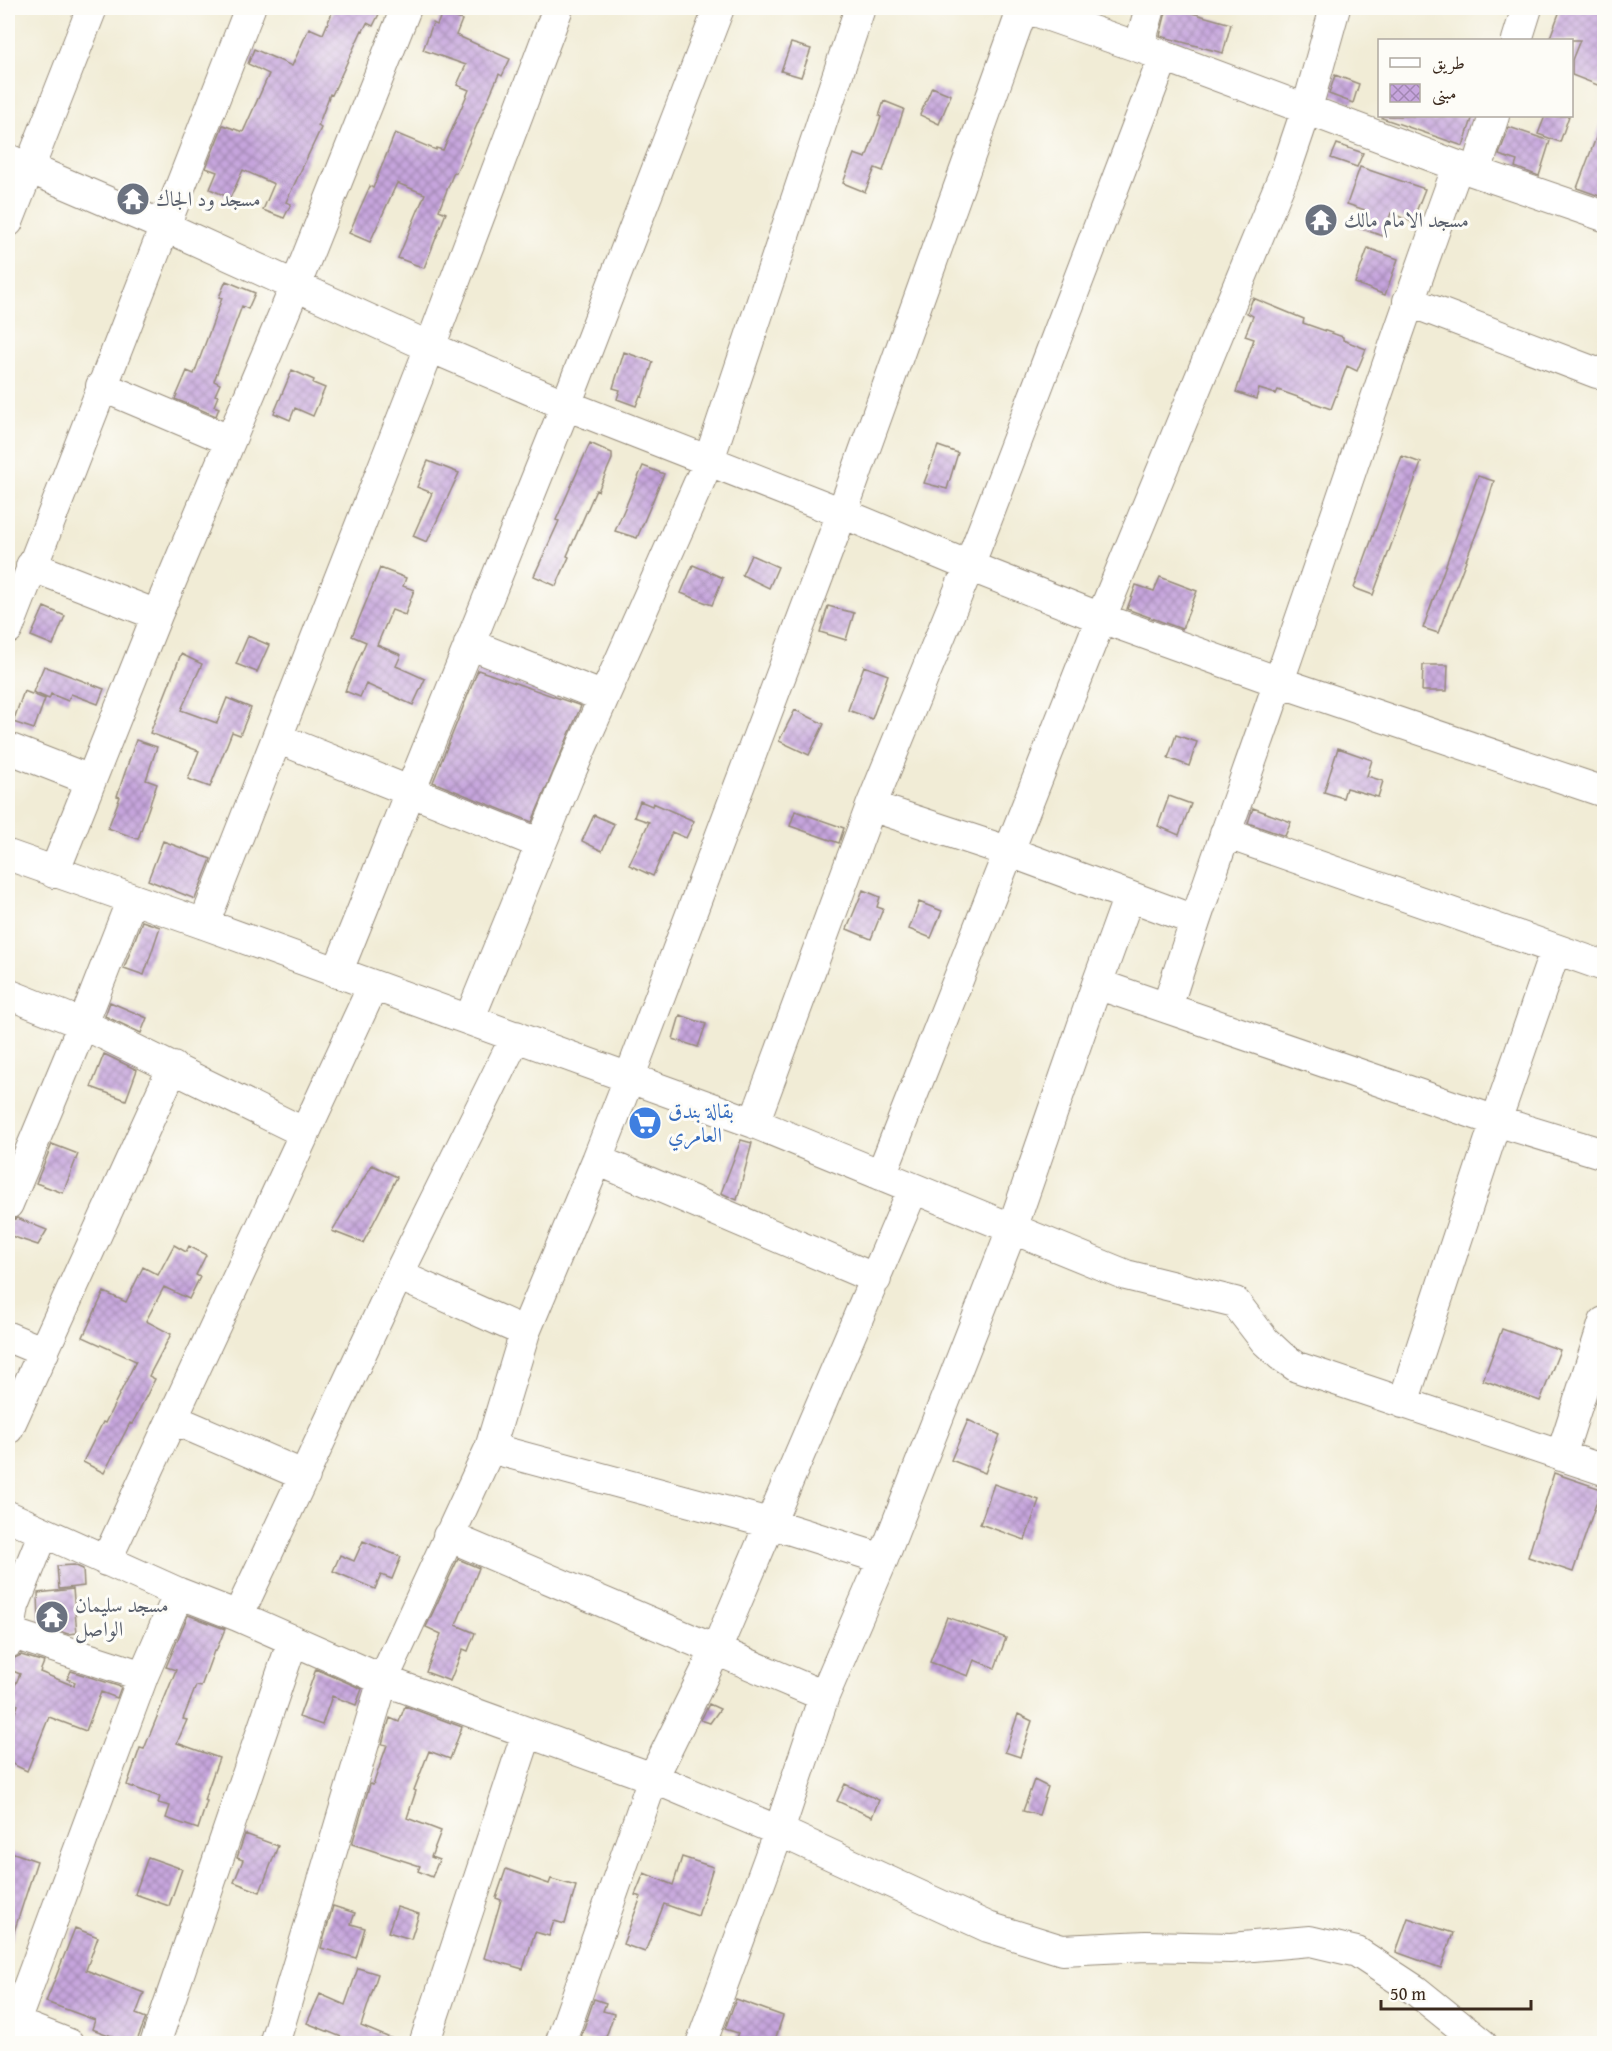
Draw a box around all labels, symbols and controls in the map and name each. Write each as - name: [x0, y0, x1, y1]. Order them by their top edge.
- legend: [1378, 39, 1573, 117]
- text: طريق: [1432, 49, 1465, 76]
- text: مبنى: [1432, 79, 1457, 106]
- temple icon: مسجد ود الجاك: [115, 181, 151, 217]
- place label: مسجد ود الجاك: [156, 183, 261, 214]
- temple icon: مسجد الامام مالك: [1303, 202, 1339, 238]
- place label: مسجد الامام مالك: [1344, 204, 1469, 238]
- place label: بقالة بندق العامري: [668, 1095, 734, 1151]
- supermarket icon: بقالة بندق العامري: [627, 1105, 663, 1141]
- place label: مسجد سليمان الواصل: [75, 1589, 169, 1644]
- temple icon: مسجد سليمان الواصل: [34, 1599, 70, 1635]
- scale bar: [1381, 1973, 1531, 2011]
- text: 50 m: [1390, 1980, 1426, 2007]

